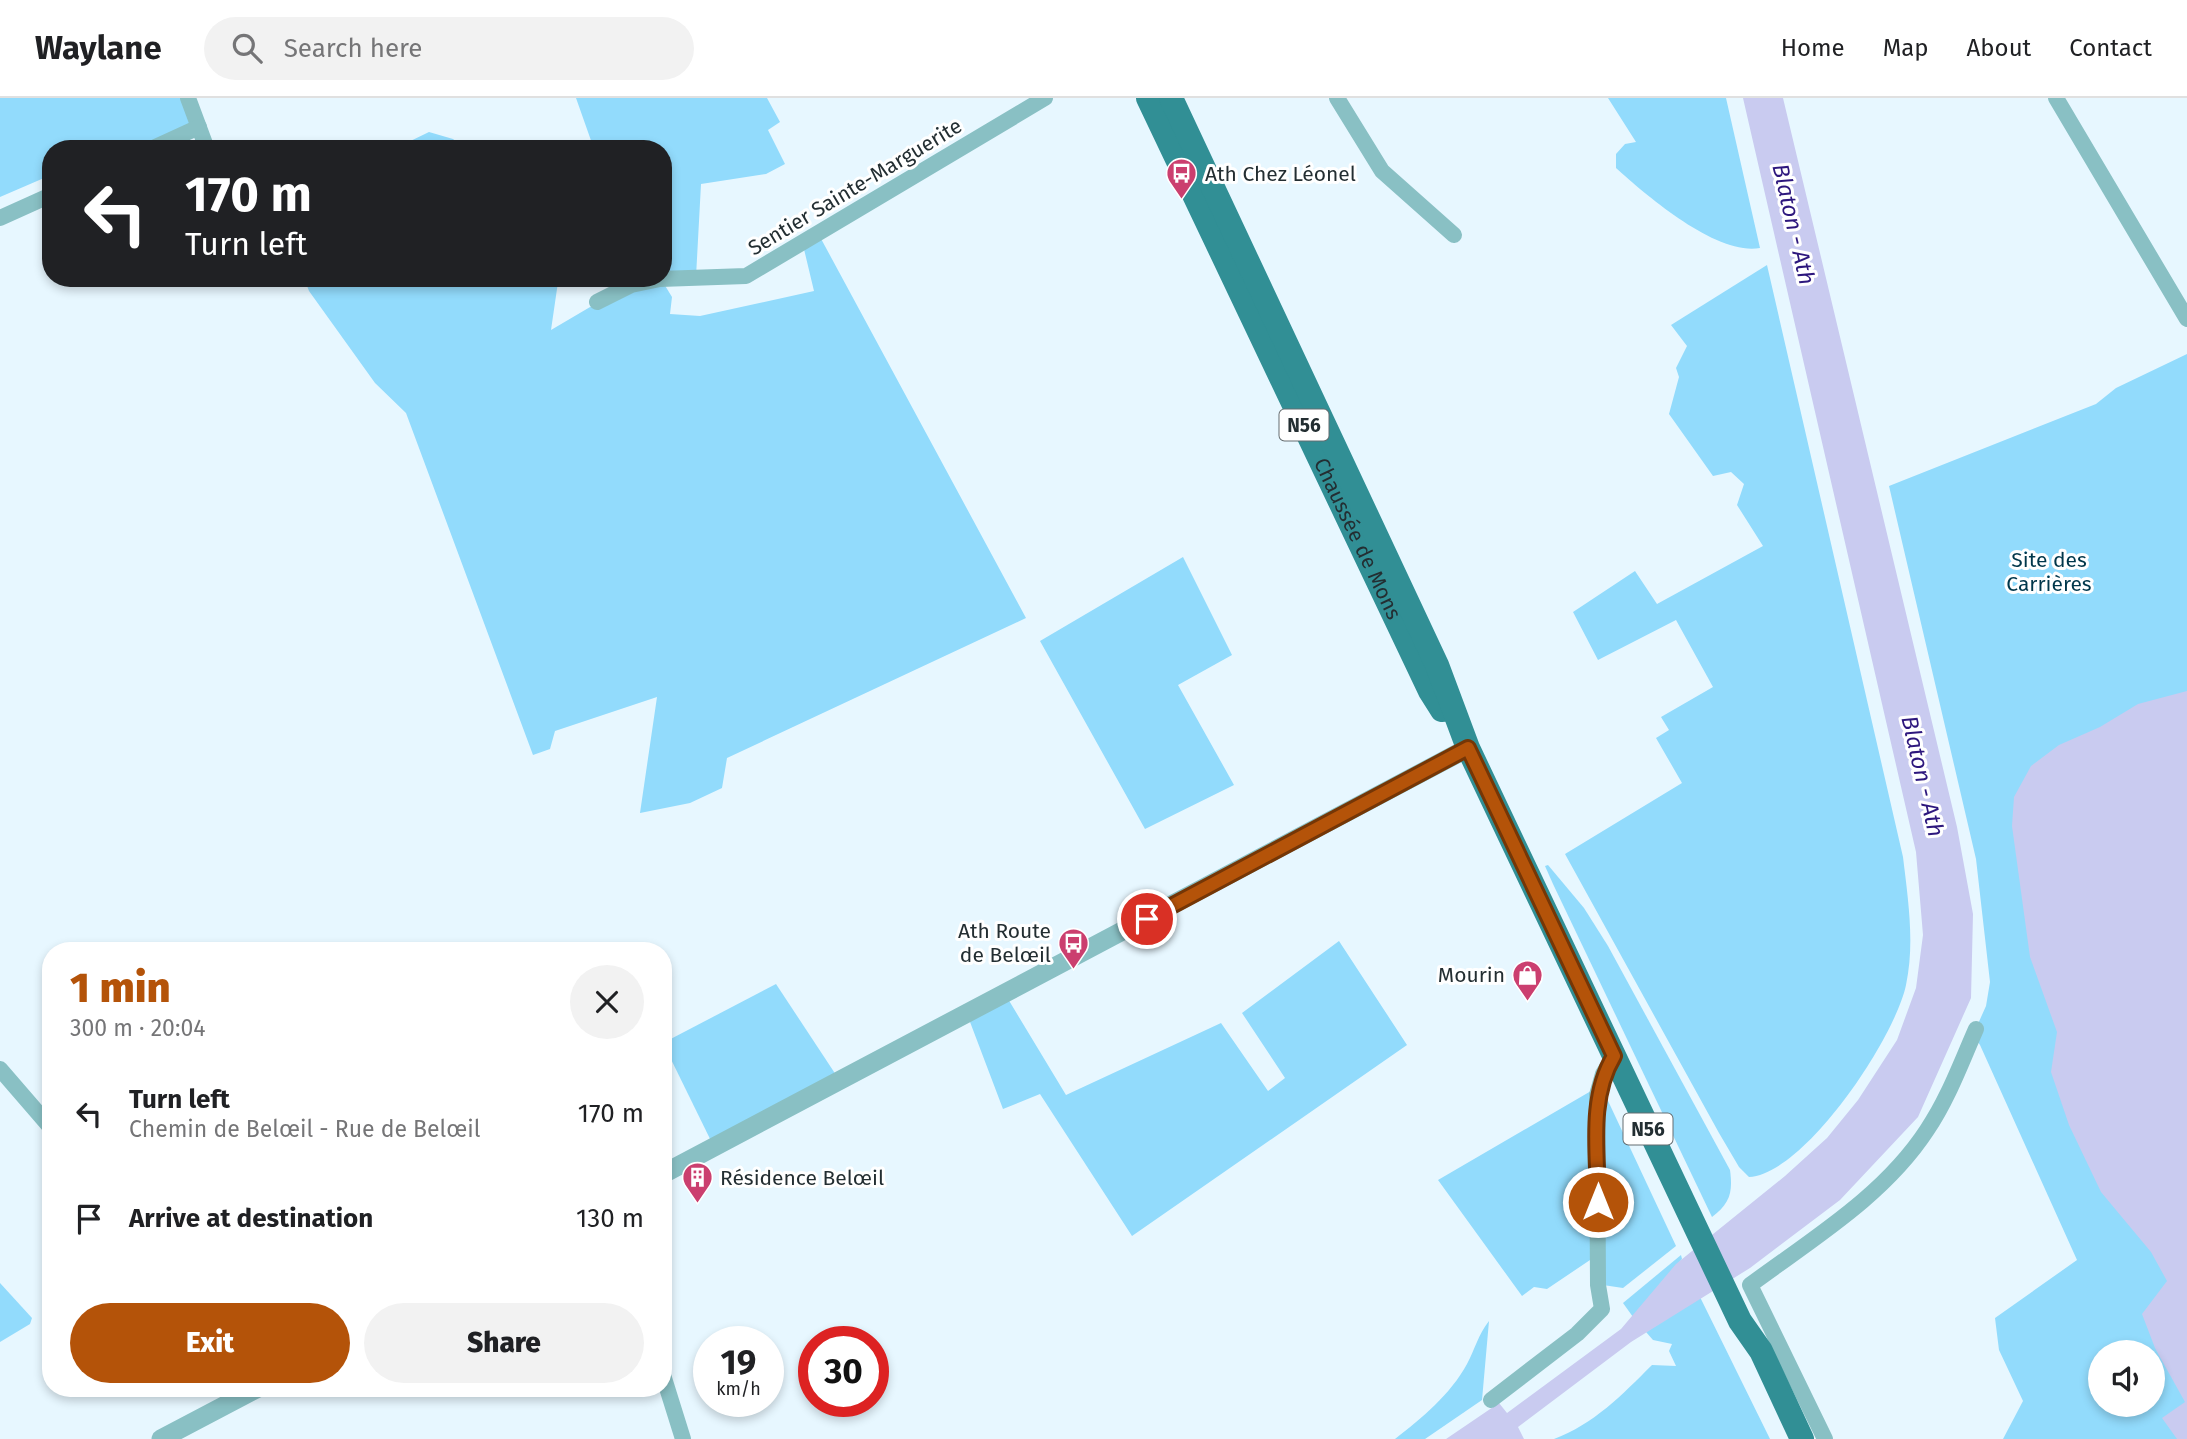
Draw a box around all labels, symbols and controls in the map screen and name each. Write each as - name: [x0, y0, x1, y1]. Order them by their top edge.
- search box: [204, 17, 694, 80]
- text: Waylane: [35, 28, 162, 68]
- icon: search: [228, 29, 266, 67]
- text: Search here: [284, 33, 423, 64]
- text: Home: [1781, 34, 1845, 62]
- text: Map: [1883, 34, 1929, 62]
- text: About: [1967, 34, 2031, 62]
- text: Contact: [2069, 34, 2152, 62]
- street label: Sentier Sainte-Marguerite: [743, 113, 967, 261]
- bus stop icon: Ath Chez Léonel: [1165, 157, 1199, 201]
- place label: Ath Chez Léonel: [1205, 161, 1356, 187]
- water label: Blaton - Ath: [1766, 161, 1822, 287]
- text: 170 m: [185, 165, 312, 224]
- icon: left: [70, 168, 161, 259]
- text: Turn left: [185, 225, 307, 263]
- road number: N56: [1280, 410, 1328, 440]
- street label: Chaussée de Mons: [1308, 454, 1407, 624]
- park label: Site des Carrières: [2006, 547, 2092, 597]
- water label: Blaton - Ath: [1895, 713, 1951, 839]
- pin: [1117, 889, 1177, 949]
- icon: arrive: [1128, 900, 1166, 938]
- place label: Ath Route de Belœil: [958, 918, 1051, 968]
- bus stop icon: Ath Route de Belœil: [1057, 926, 1091, 970]
- shop icon: Mourin: [1511, 958, 1545, 1002]
- place label: Mourin: [1438, 962, 1505, 988]
- text: 1 min: [70, 963, 171, 1013]
- button: close: [570, 965, 644, 1039]
- text: 300 m · 20:04: [70, 1014, 205, 1042]
- text: Turn left: [129, 1084, 230, 1115]
- icon: left: [70, 1095, 108, 1133]
- text: 170 m: [578, 1098, 644, 1129]
- road number: N56: [1624, 1113, 1672, 1144]
- text: Chemin de Belœil - Rue de Belœil: [129, 1115, 480, 1143]
- building icon: Résidence Belœil: [680, 1161, 714, 1205]
- place label: Résidence Belœil: [720, 1165, 884, 1191]
- position arrow: [1561, 1165, 1635, 1239]
- icon: arrive: [70, 1200, 108, 1238]
- text: Arrive at destination: [129, 1203, 373, 1234]
- text: 130 m: [576, 1203, 644, 1234]
- button: Exit: [70, 1303, 350, 1383]
- button: Share: [364, 1303, 644, 1383]
- speed limit sign: 30: [798, 1326, 889, 1417]
- map controls: [2088, 1340, 2165, 1417]
- button: sound: [2088, 1340, 2165, 1417]
- text: 19: [721, 1341, 756, 1383]
- text: km/h: [716, 1378, 761, 1400]

